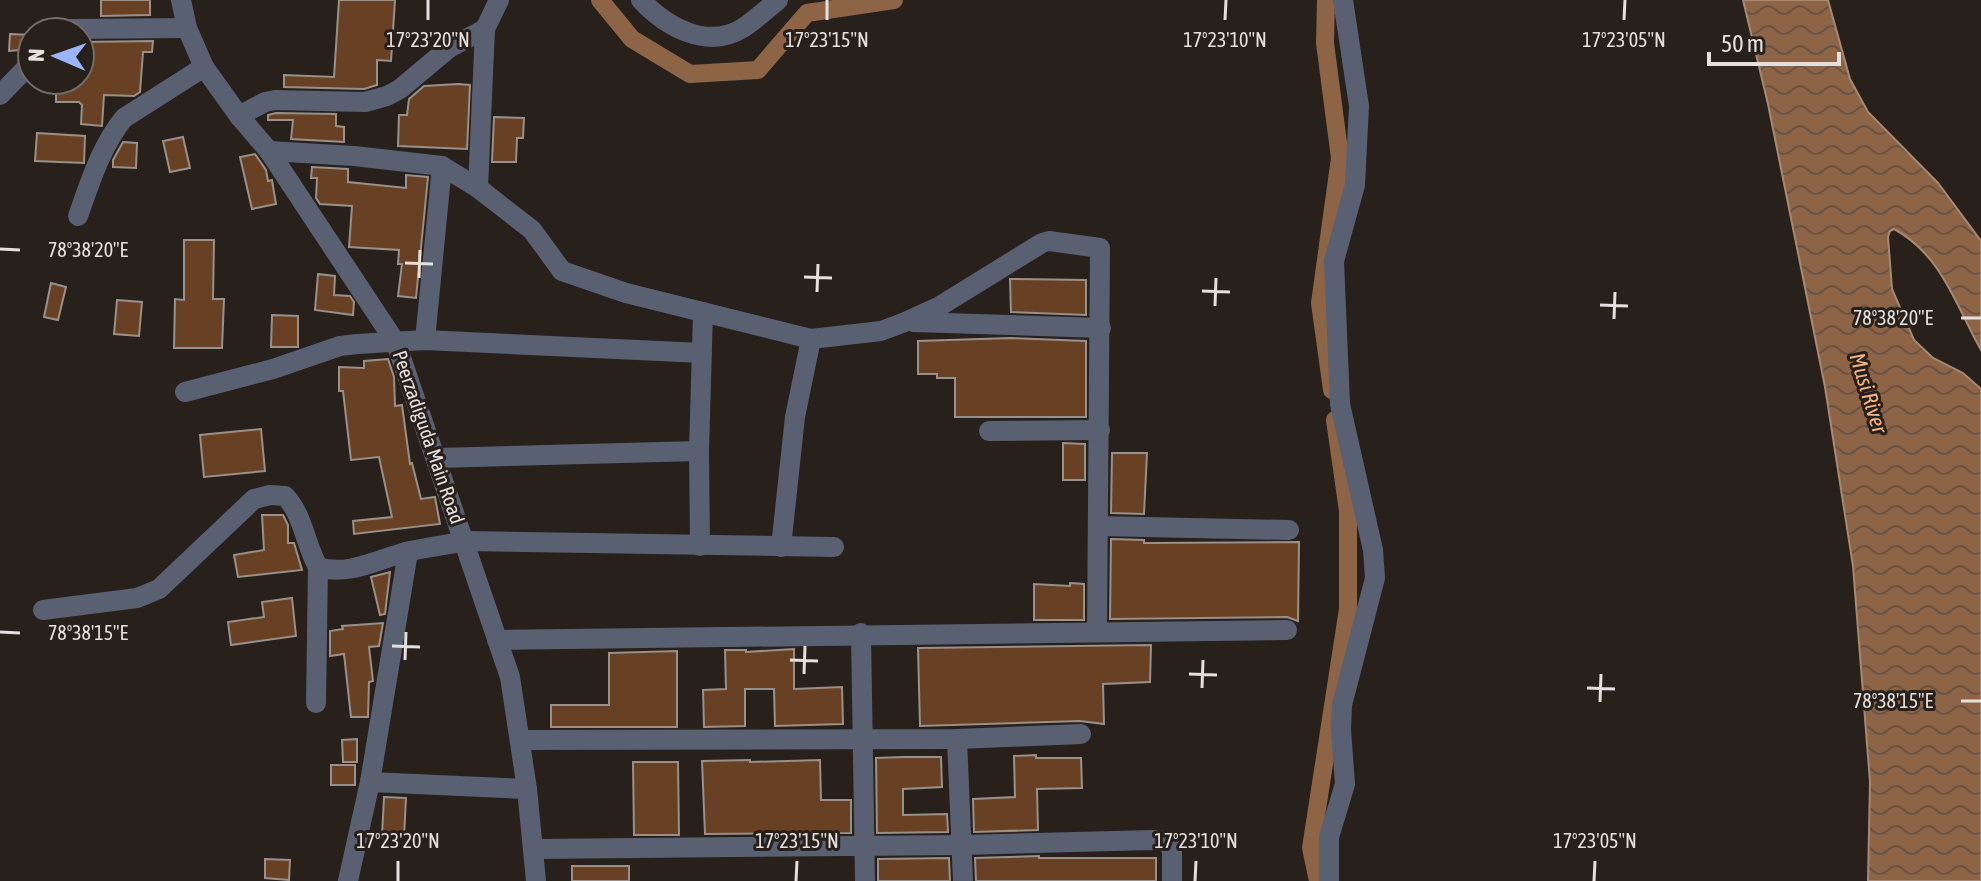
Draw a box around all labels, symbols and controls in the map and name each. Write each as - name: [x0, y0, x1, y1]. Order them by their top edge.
- north arrow: [16, 16, 96, 96]
- scale bar: [1709, 16, 1839, 66]
- text: 17°23'20"N: [386, 28, 470, 51]
- text: 17°23'15"N: [785, 28, 869, 51]
- text: 17°23'10"N: [1183, 28, 1267, 51]
- text: 17°23'05"N: [1582, 28, 1666, 51]
- text: 50 m: [1721, 30, 1764, 57]
- text: N: [23, 48, 49, 62]
- text: 78°38'20"E: [48, 238, 129, 261]
- text: 78°38'20"E: [1853, 306, 1934, 329]
- street label: Peerzadiguda Main Road: [389, 347, 469, 527]
- water label: Musi River: [1844, 350, 1894, 438]
- text: 78°38'15"E: [48, 621, 129, 644]
- text: 78°38'15"E: [1853, 689, 1934, 712]
- text: 17°23'20"N: [356, 829, 440, 852]
- text: 17°23'15"N: [755, 829, 839, 852]
- text: 17°23'10"N: [1154, 829, 1238, 852]
- text: 17°23'05"N: [1553, 829, 1637, 852]

